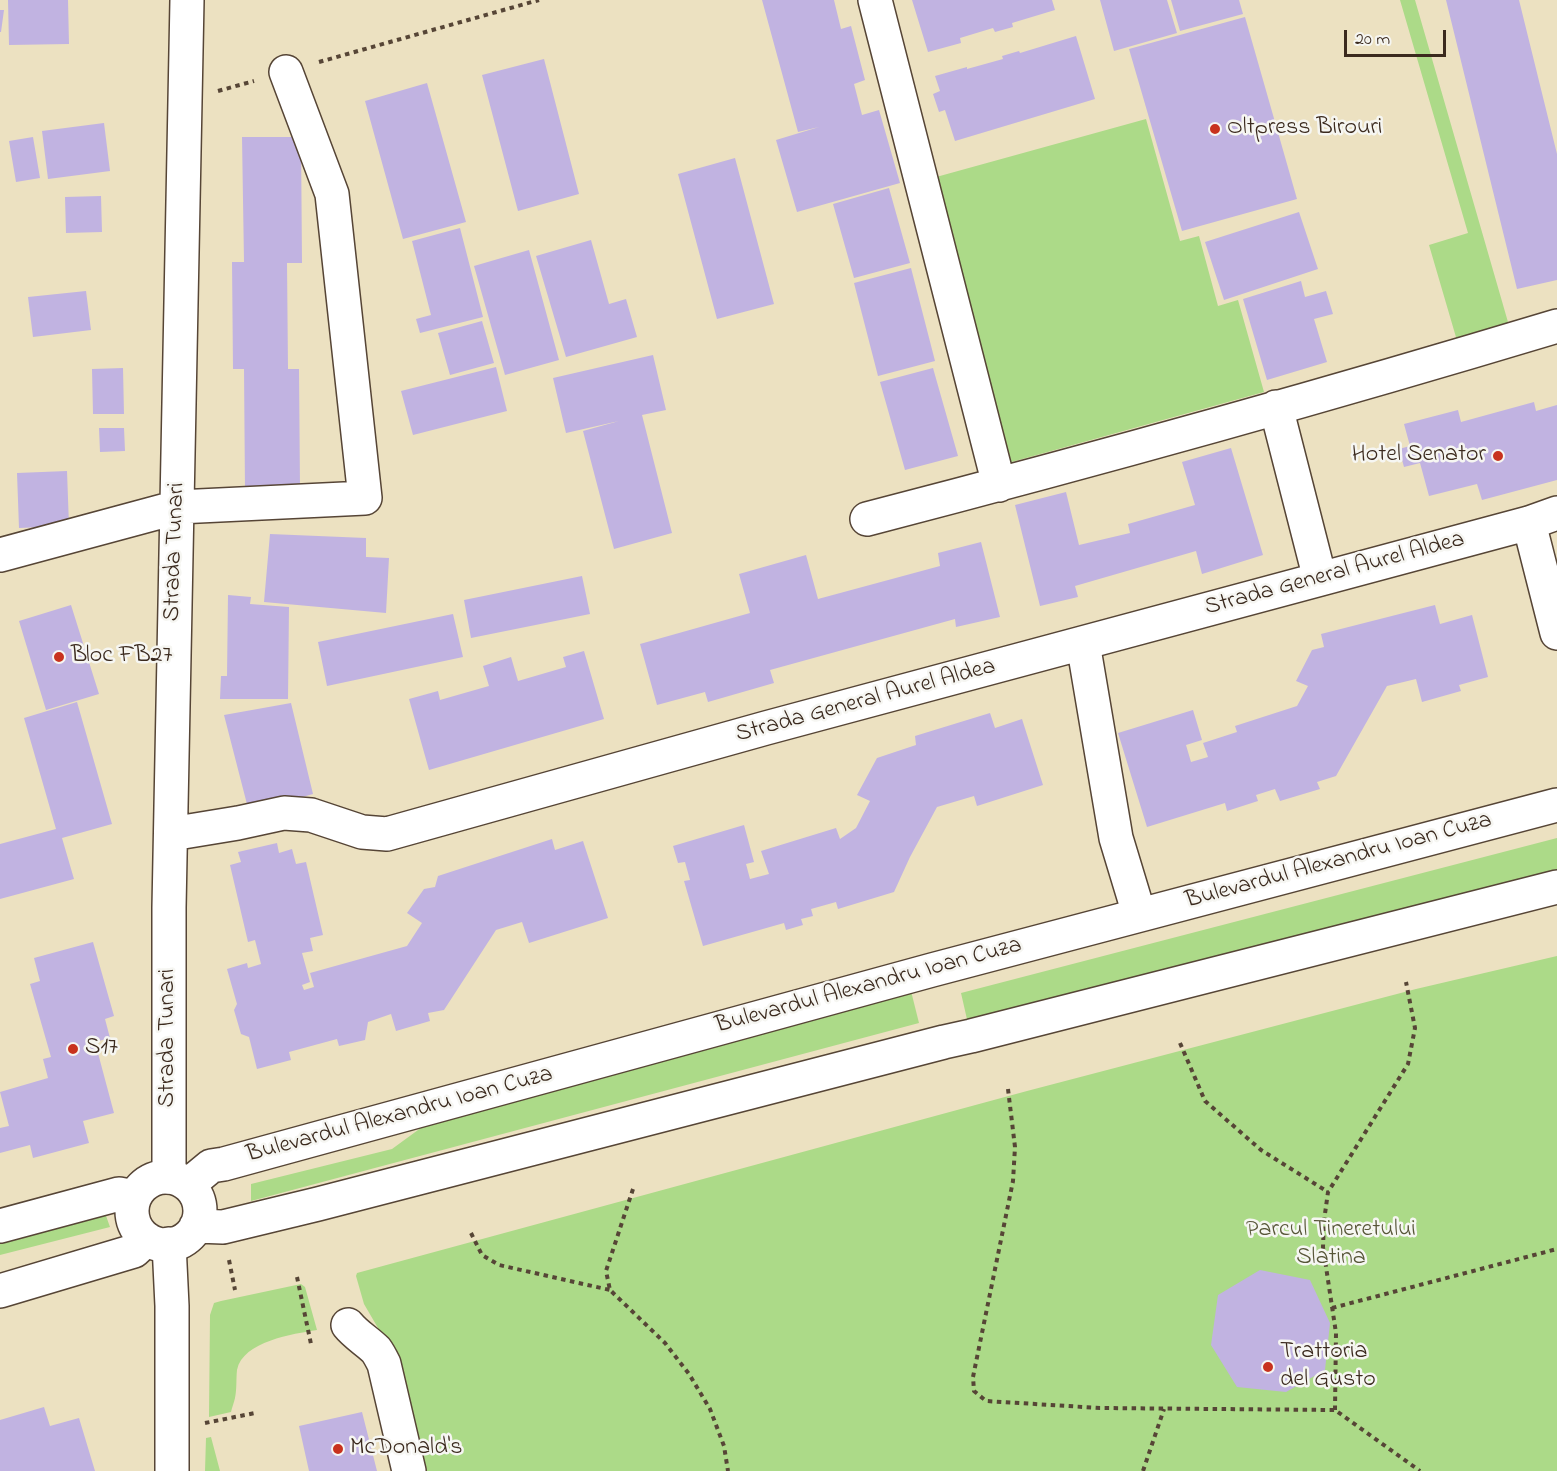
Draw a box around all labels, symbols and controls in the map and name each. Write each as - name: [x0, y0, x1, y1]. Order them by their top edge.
- scale bar: [1347, 18, 1449, 56]
- text: 20 m: [1355, 27, 1390, 53]
- place label: Oltpress Birouri: [1227, 115, 1382, 143]
- marker: Oltpress Birouri: [1208, 122, 1222, 136]
- place label: Hotel Senator: [1352, 442, 1486, 470]
- marker: Hotel Senator: [1491, 449, 1505, 463]
- street label: Strada Tunari: [159, 482, 193, 622]
- street label: Strada General Aurel Aldea: [1202, 526, 1468, 624]
- place label: Bloc FB27: [71, 643, 172, 671]
- marker: Bloc FB27: [52, 650, 66, 664]
- street label: Strada General Aurel Aldea: [733, 653, 999, 751]
- street label: Bulevardul Alexandru Ioan Cuza: [1183, 807, 1495, 917]
- street label: Bulevardul Alexandru Ioan Cuza: [713, 932, 1025, 1042]
- street label: Strada Tunari: [155, 969, 183, 1107]
- place label: S17: [85, 1035, 118, 1063]
- marker: S17: [66, 1042, 80, 1056]
- street label: Bulevardul Alexandru Ioan Cuza: [244, 1061, 556, 1171]
- park label: Parcul Tineretului Slatina: [1246, 1217, 1416, 1273]
- place label: Trattoria del Gusto: [1280, 1339, 1376, 1395]
- marker: Trattoria del Gusto: [1261, 1360, 1275, 1374]
- place label: McDonald's: [350, 1435, 462, 1463]
- marker: McDonald's: [331, 1442, 345, 1456]

